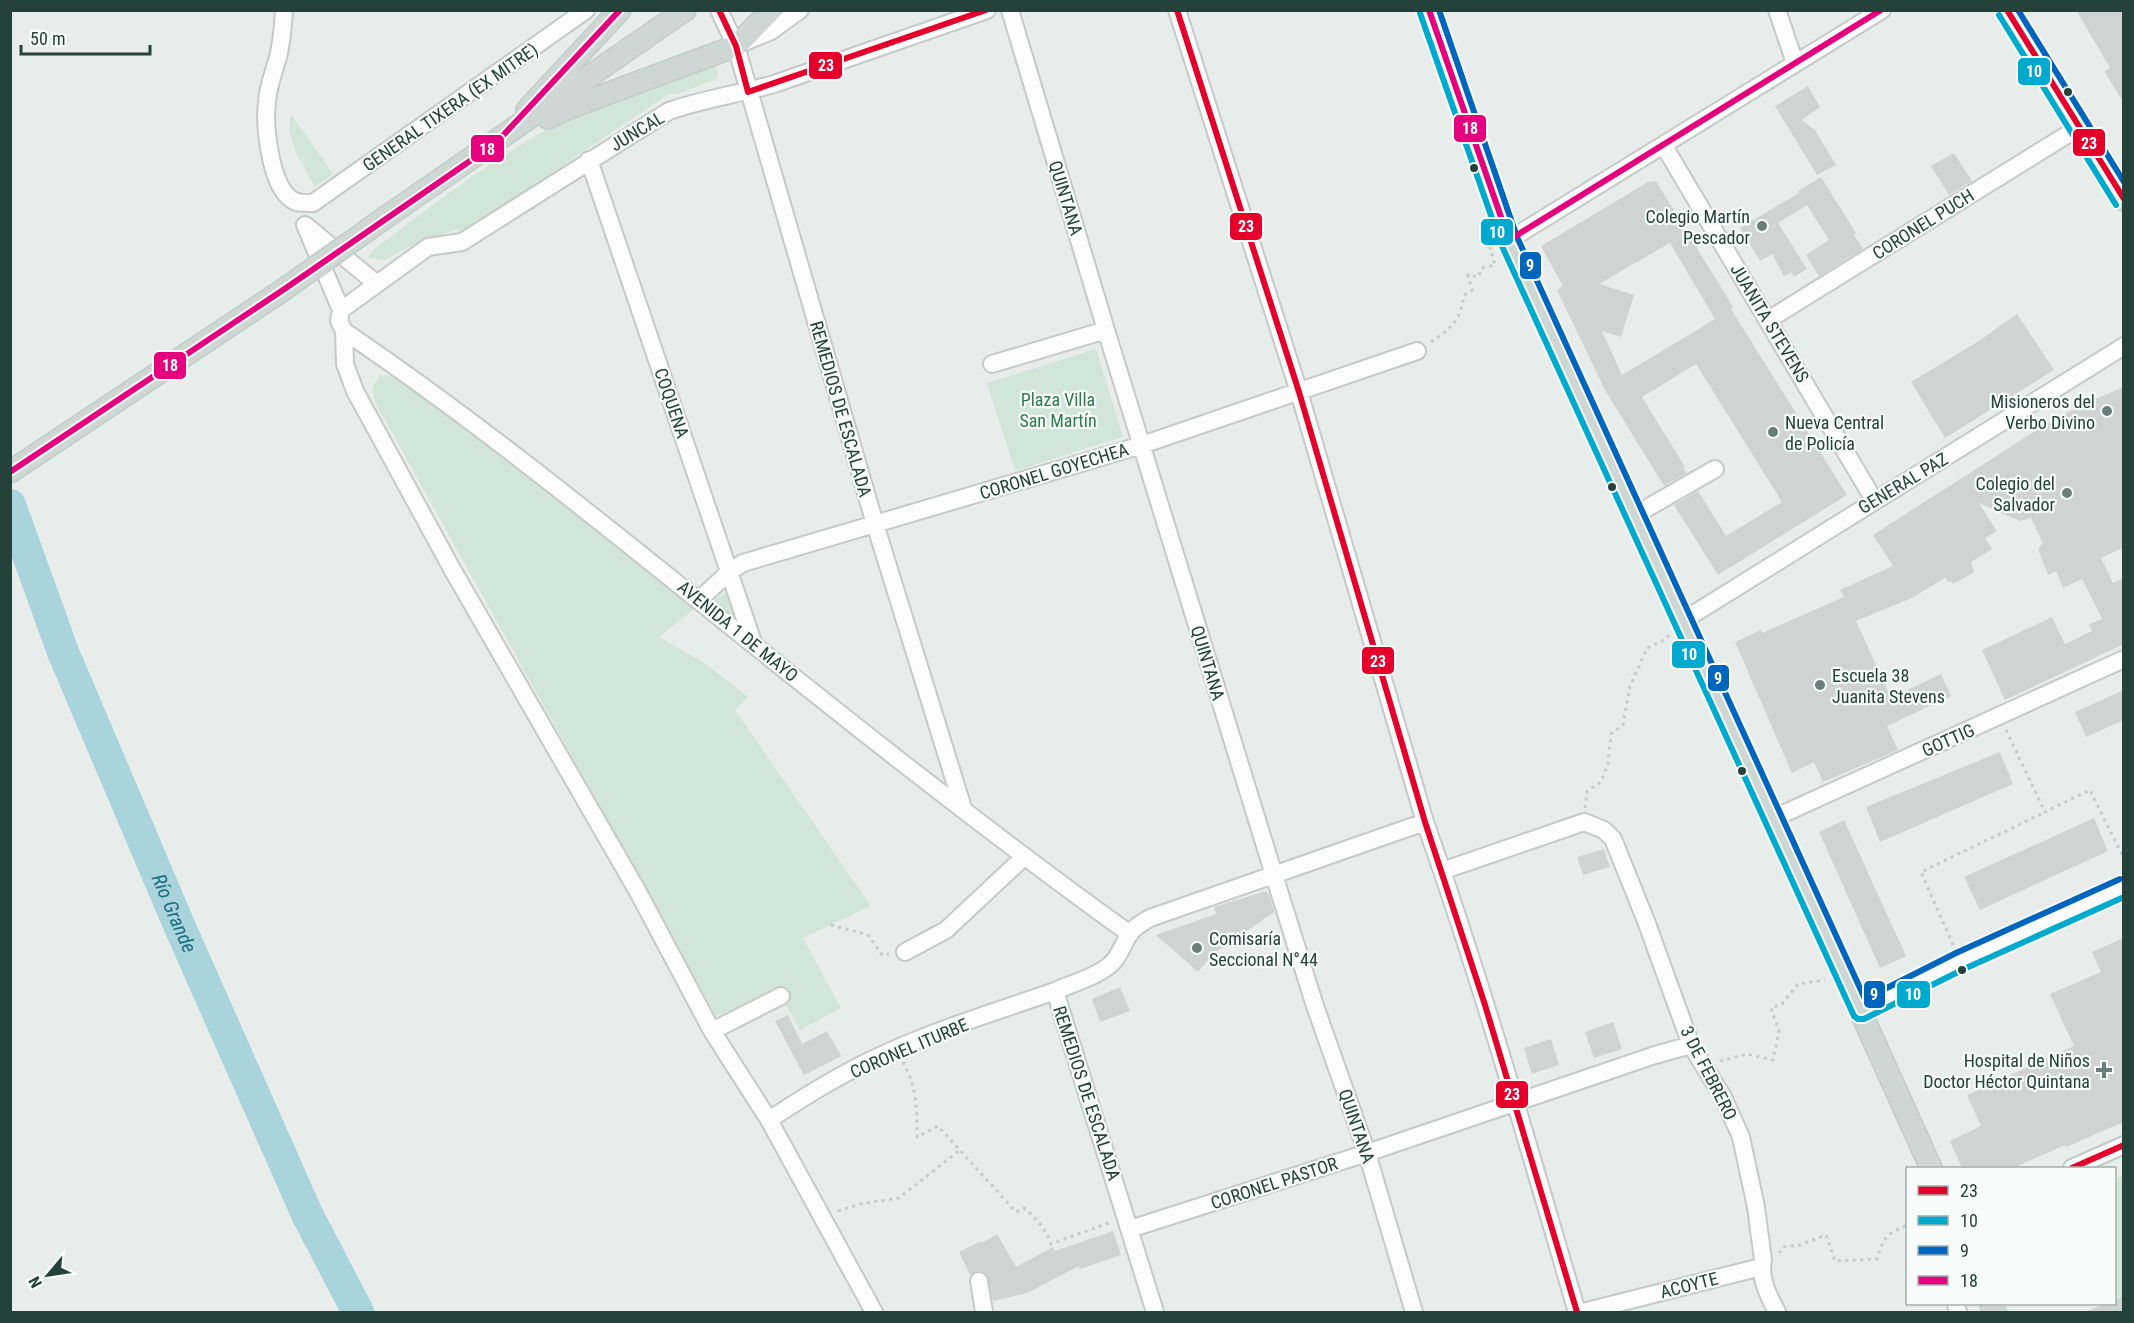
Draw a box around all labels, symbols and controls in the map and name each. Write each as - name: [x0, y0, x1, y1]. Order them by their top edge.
- scale bar: [21, 18, 150, 56]
- text: 50 m: [30, 28, 65, 49]
- street label: GENERAL TIXERA (EX MITRE): [358, 38, 542, 176]
- line badge: 23: [808, 51, 843, 80]
- text: 23: [818, 56, 834, 75]
- line badge: 10: [2017, 57, 2051, 86]
- text: 10: [2026, 62, 2042, 81]
- unlabelled marker: [2062, 86, 2074, 98]
- street label: JUNCAL: [606, 107, 668, 155]
- line badge: 18: [1453, 114, 1487, 143]
- text: 18: [1462, 119, 1478, 138]
- line badge: 23: [2072, 128, 2106, 157]
- line badge: 18: [470, 134, 505, 163]
- text: 23: [2081, 134, 2097, 153]
- text: 18: [479, 140, 495, 159]
- street label: QUINTANA: [1045, 158, 1087, 239]
- unlabelled marker: [1468, 162, 1480, 174]
- street label: CORONEL PUCH: [1868, 184, 1978, 264]
- place label: Colegio Martín Pescador: [1646, 206, 1751, 248]
- line badge: 23: [1229, 212, 1263, 241]
- text: 23: [1238, 217, 1254, 236]
- line badge: 10: [1480, 218, 1514, 246]
- marker: Colegio Martín Pescador: [1755, 219, 1769, 233]
- text: 10: [1489, 223, 1505, 242]
- line badge: 9: [1519, 251, 1542, 280]
- text: 9: [1526, 256, 1534, 275]
- street label: JUANITA STEVENS: [1726, 260, 1814, 386]
- street label: REMEDIOS DE ESCALADA: [806, 319, 876, 500]
- line badge: 18: [153, 351, 187, 380]
- text: 18: [162, 356, 178, 375]
- street label: COQUENA: [650, 365, 694, 441]
- park label: Plaza Villa San Martín: [1019, 389, 1097, 431]
- place label: Misioneros del Verbo Divino: [1991, 391, 2095, 433]
- marker: Misioneros del Verbo Divino: [2100, 404, 2114, 418]
- place label: Nueva Central de Policía: [1785, 412, 1884, 454]
- marker: Nueva Central de Policía: [1766, 425, 1780, 439]
- street label: CORONEL GOYECHEA: [977, 438, 1131, 504]
- street label: GENERAL PAZ: [1854, 448, 1952, 518]
- place label: Colegio del Salvador: [1976, 473, 2056, 515]
- unlabelled marker: [1606, 481, 1618, 493]
- marker: Colegio del Salvador: [2060, 486, 2074, 500]
- street label: AVENIDA 1 DE MAYO: [674, 576, 802, 686]
- street label: QUINTANA: [1187, 623, 1229, 704]
- line badge: 10: [1671, 640, 1706, 669]
- text: 10: [1681, 645, 1697, 664]
- line badge: 23: [1361, 646, 1395, 675]
- text: 23: [1370, 652, 1386, 671]
- line badge: 9: [1707, 664, 1730, 692]
- place label: Escuela 38 Juanita Stevens: [1832, 665, 1945, 707]
- text: 9: [1714, 669, 1722, 688]
- marker: Escuela 38 Juanita Stevens: [1813, 678, 1827, 692]
- street label: GOTTIG: [1918, 719, 1978, 761]
- unlabelled marker: [1736, 765, 1748, 777]
- water label: Río Grande: [147, 870, 202, 956]
- place label: Comisaría Seccional N°44: [1209, 928, 1318, 970]
- marker: Comisaría Seccional N°44: [1190, 941, 1204, 955]
- unlabelled marker: [1956, 964, 1968, 976]
- line badge: 9: [1863, 980, 1886, 1009]
- line badge: 10: [1896, 980, 1931, 1009]
- text: 9: [1870, 985, 1878, 1004]
- text: 10: [1905, 985, 1921, 1004]
- street label: REMEDIOS DE ESCALADA: [1049, 1003, 1125, 1183]
- street label: CORONEL ITURBE: [847, 1014, 971, 1082]
- street label: 3 DE FEBRERO: [1676, 1022, 1742, 1124]
- place label: Hospital de Niños Doctor Héctor Quintana: [1923, 1050, 2090, 1092]
- marker: Hospital de Niños Doctor Héctor Quintana: [2095, 1061, 2113, 1079]
- line badge: 23: [1495, 1080, 1529, 1109]
- text: 23: [1504, 1085, 1520, 1104]
- street label: QUINTANA: [1335, 1086, 1380, 1166]
- street label: CORONEL PASTOR: [1208, 1152, 1341, 1213]
- legend: [1906, 1167, 2116, 1305]
- text: 23: [1960, 1180, 1978, 1201]
- text: 10: [1960, 1210, 1978, 1231]
- text: 9: [1960, 1240, 1969, 1261]
- north arrow: [18, 1245, 78, 1305]
- street label: ACOYTE: [1658, 1268, 1720, 1302]
- text: 18: [1960, 1270, 1978, 1291]
- text: N: [25, 1273, 46, 1291]

